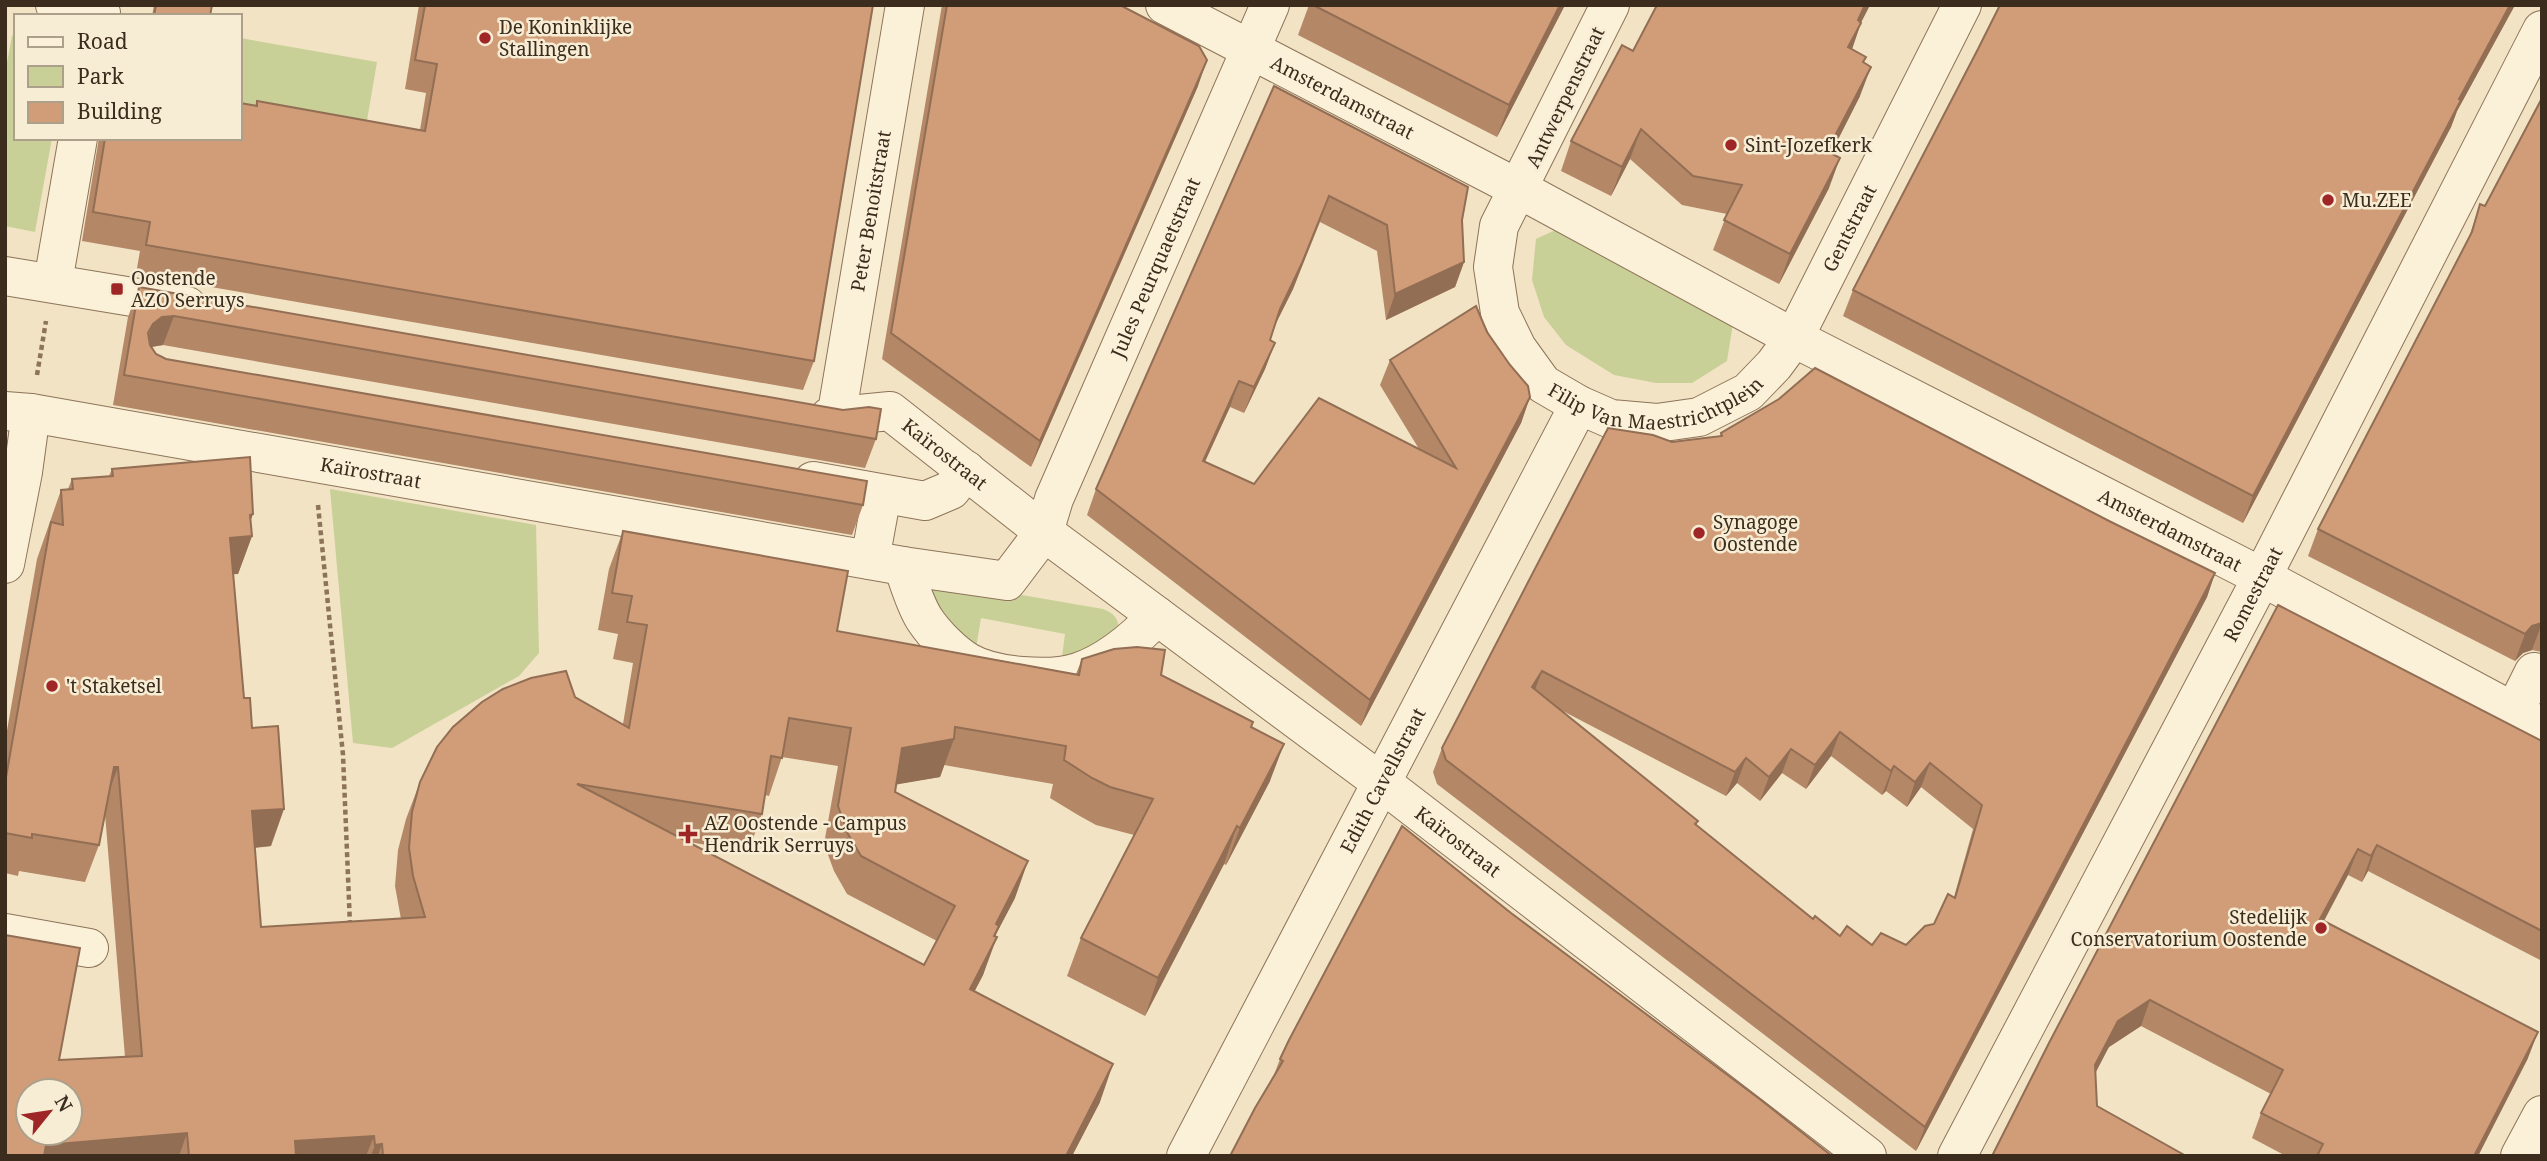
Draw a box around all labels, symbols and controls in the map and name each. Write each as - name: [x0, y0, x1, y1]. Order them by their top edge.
- legend: [14, 14, 242, 140]
- place label: De Koninklijke Stallingen: [499, 14, 632, 62]
- street label: Antwerpenstraat: [1520, 22, 1611, 172]
- text: Road: [77, 27, 128, 55]
- marker: De Koninklijke Stallingen: [477, 30, 493, 46]
- street label: Amsterdamstraat: [1266, 49, 1419, 145]
- text: Park: [77, 62, 124, 90]
- text: Building: [77, 97, 162, 125]
- street label: Peter Benoitstraat: [844, 128, 897, 293]
- place label: Sint-Jozefkerk: [1745, 132, 1873, 158]
- marker: Sint-Jozefkerk: [1723, 137, 1739, 153]
- street label: Jules Peurquaetstraat: [1104, 173, 1206, 363]
- street label: Gentstraat: [1817, 180, 1883, 276]
- place label: Mu.ZEE: [2342, 187, 2412, 213]
- marker: Mu.ZEE: [2320, 192, 2336, 208]
- place label: Oostende AZO Serruys: [131, 265, 244, 313]
- marker: Oostende AZO Serruys: [109, 281, 125, 297]
- street label: Filip Van Maestrichtplein: [1540, 361, 1770, 395]
- text: Filip Van Maestrichtplein: [1543, 371, 1769, 436]
- street label: Kaïrostraat: [897, 412, 993, 496]
- street label: Kaïrostraat: [318, 451, 424, 494]
- street label: Amsterdamstraat: [2094, 483, 2247, 578]
- place label: Synagoge Oostende: [1713, 509, 1798, 557]
- marker: Synagoge Oostende: [1691, 525, 1707, 541]
- street label: Romestraat: [2217, 542, 2288, 646]
- place label: 't Staketsel: [66, 673, 162, 699]
- marker: 't Staketsel: [44, 678, 60, 694]
- street label: Edith Cavellstraat: [1334, 703, 1431, 858]
- street label: Kaïrostraat: [1410, 800, 1507, 883]
- place label: AZ Oostende - Campus Hendrik Serruys: [704, 810, 907, 858]
- marker: AZ Oostende - Campus Hendrik Serruys: [678, 824, 698, 844]
- place label: Stedelijk Conservatorium Oostende: [2071, 904, 2308, 952]
- marker: Stedelijk Conservatorium Oostende: [2313, 920, 2329, 936]
- north arrow: [14, 1077, 84, 1147]
- text: N: [49, 1091, 79, 1117]

